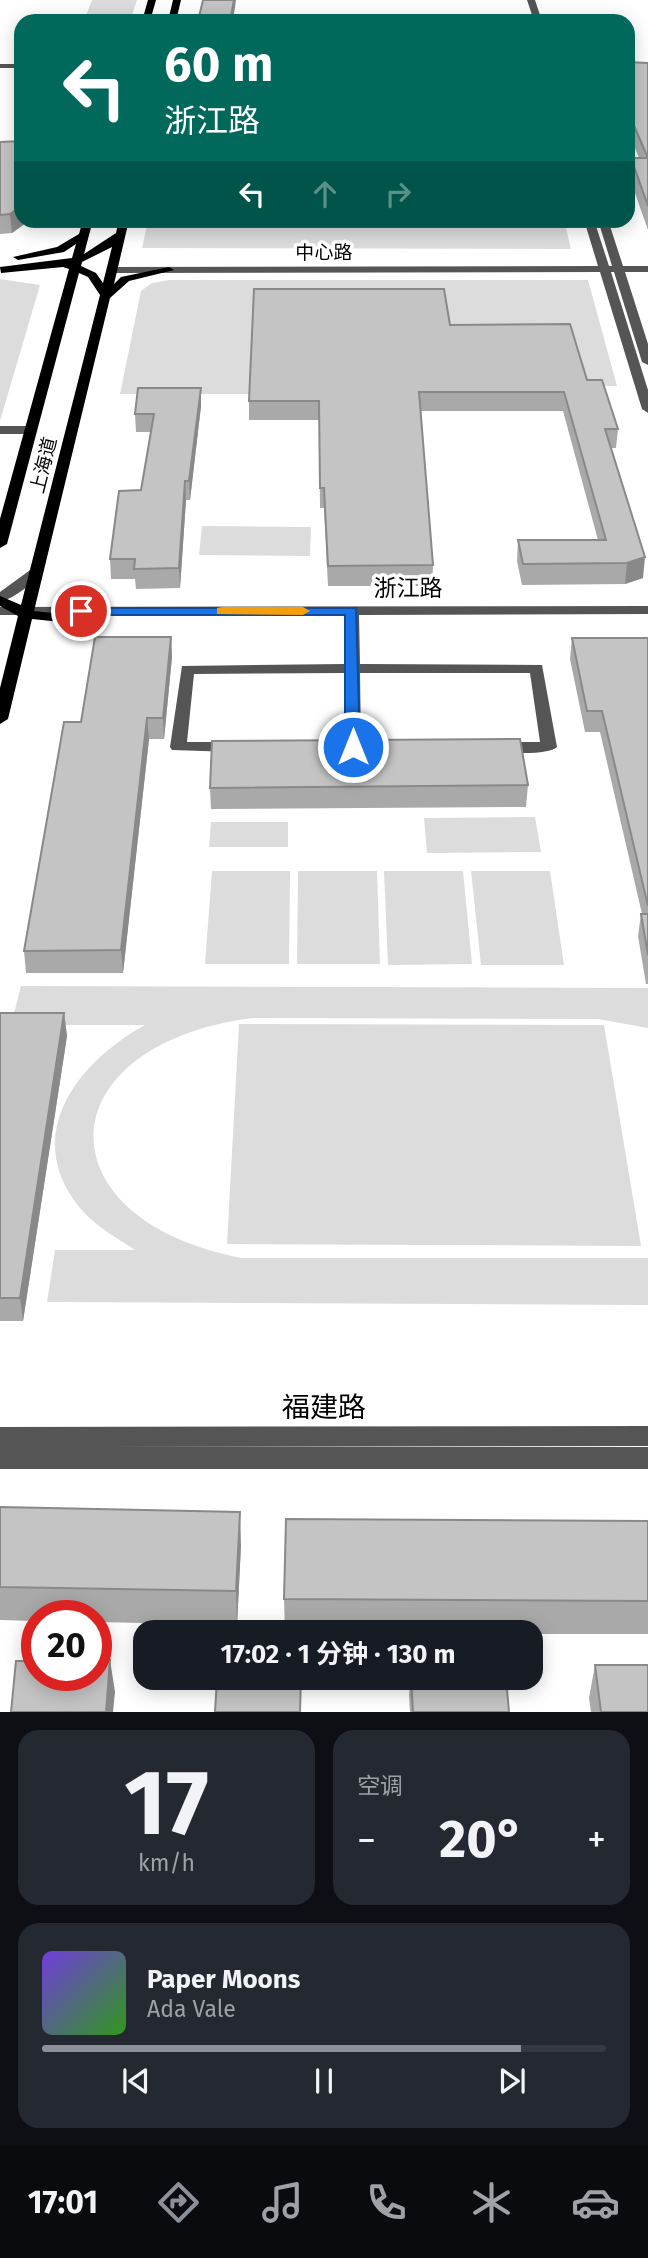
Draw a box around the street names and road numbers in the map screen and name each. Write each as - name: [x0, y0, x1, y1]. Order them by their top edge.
- street label: 中心路: [295, 241, 353, 264]
- street label: 上海道: [25, 435, 62, 496]
- street label: 浙江路: [374, 574, 443, 602]
- street label: 福建路: [282, 1391, 366, 1424]

